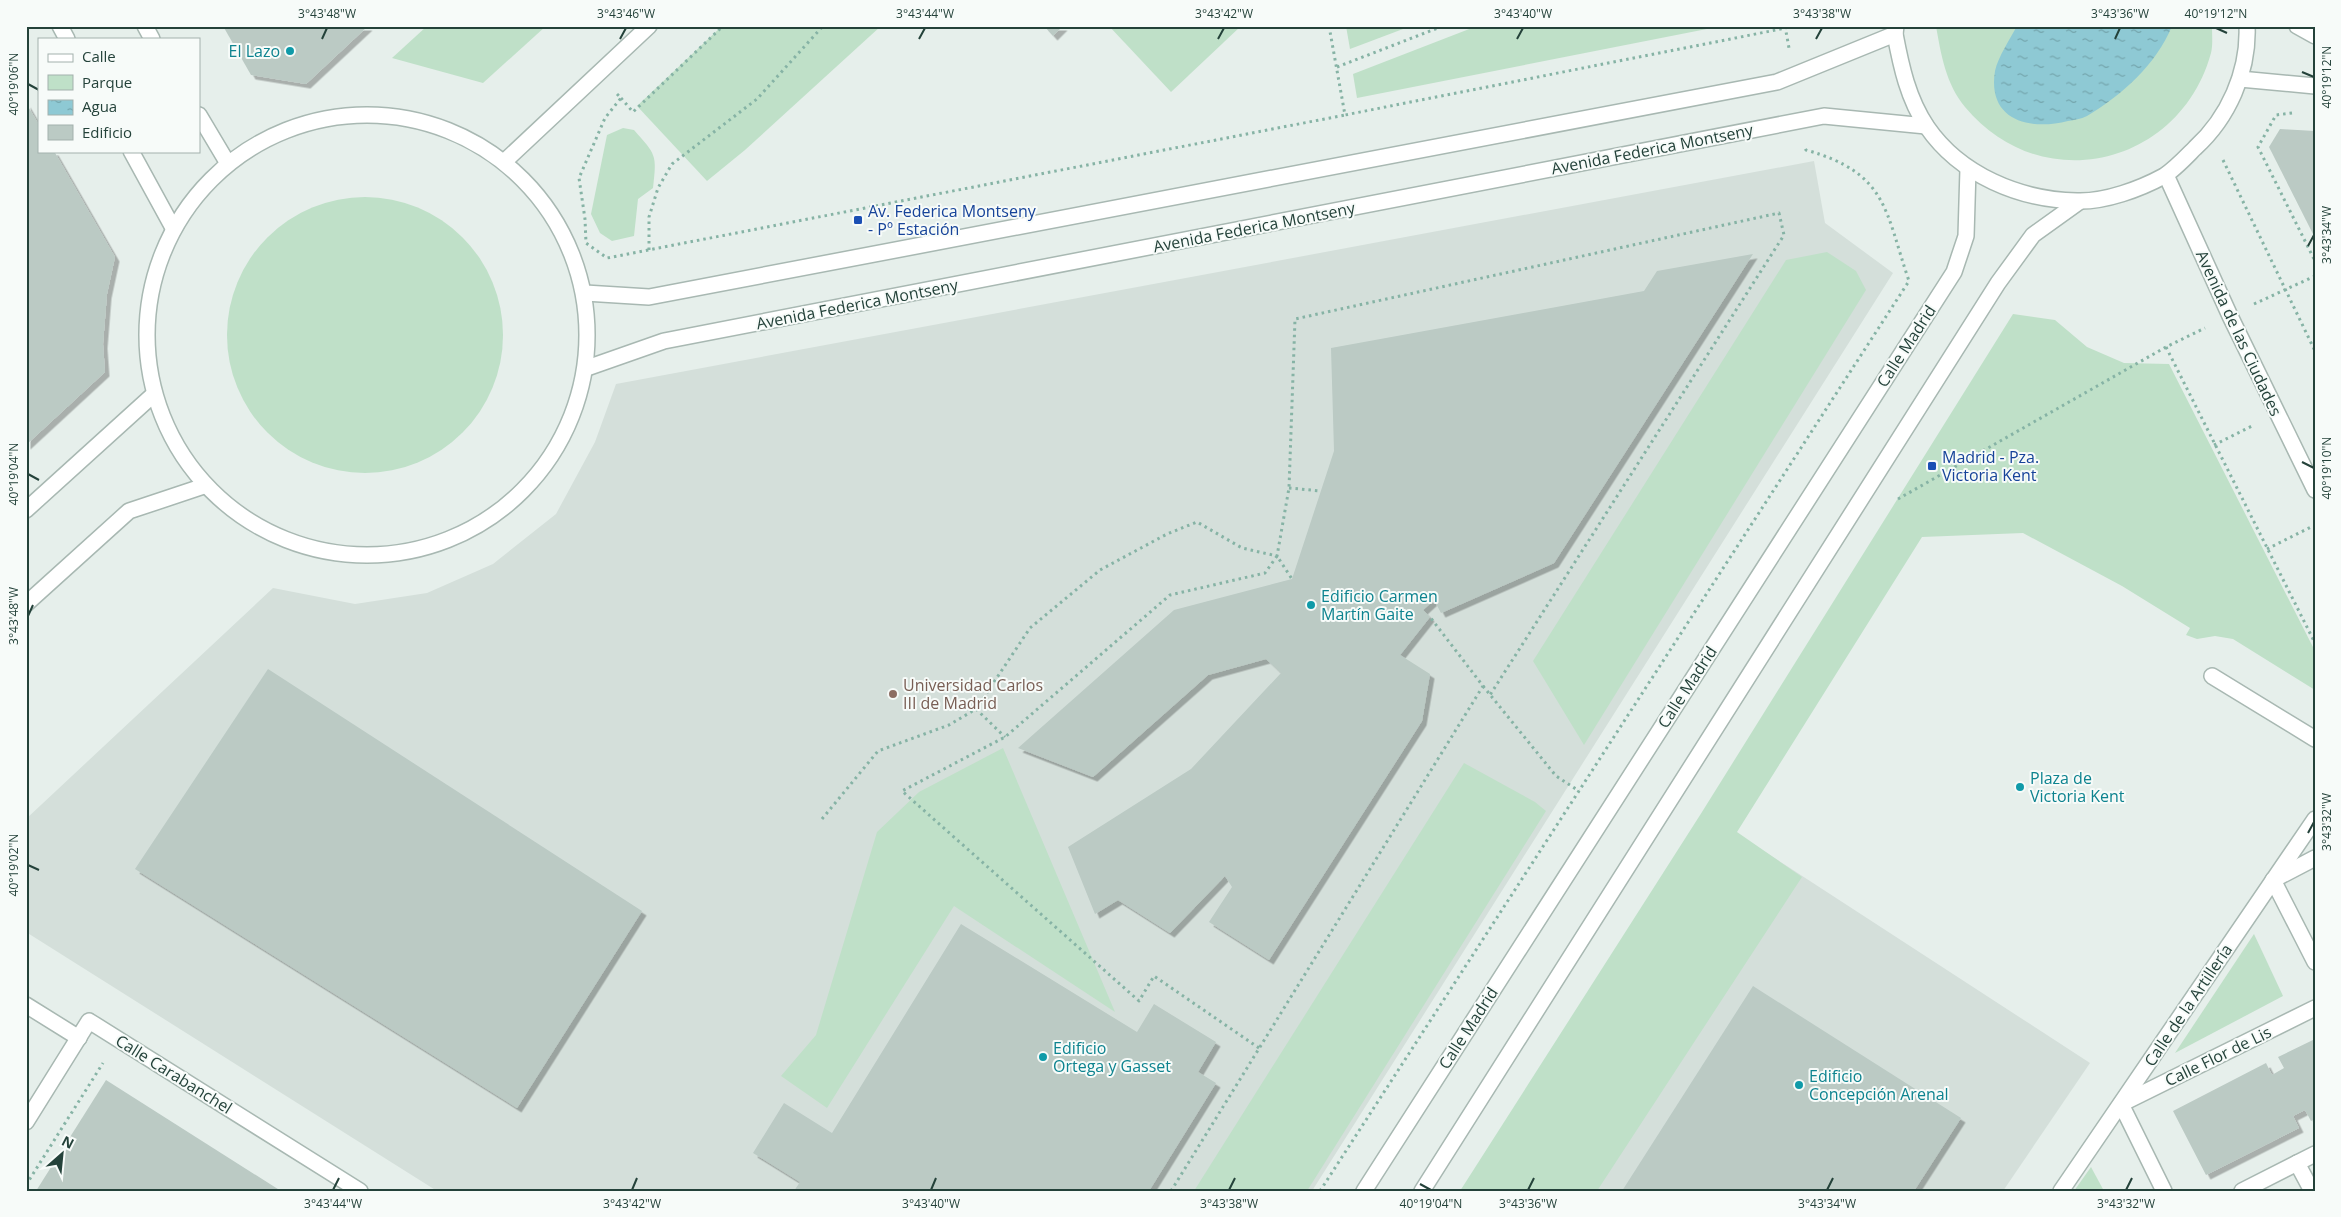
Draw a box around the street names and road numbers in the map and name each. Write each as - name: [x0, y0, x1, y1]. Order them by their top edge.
- street label: Avenida Federica Montseny: [1549, 118, 1756, 179]
- street label: Avenida Federica Montseny: [1151, 196, 1358, 257]
- street label: Avenida de las Ciudades: [2191, 247, 2287, 419]
- street label: Avenida Federica Montseny: [754, 273, 961, 334]
- street label: Calle Madrid: [1871, 301, 1941, 391]
- street label: Calle Madrid: [1652, 642, 1722, 732]
- street label: Calle de la Artillería: [2139, 940, 2237, 1070]
- street label: Calle Madrid: [1433, 983, 1503, 1073]
- street label: Calle Flor de Lis: [2161, 1021, 2275, 1091]
- street label: Calle Carabanchel: [112, 1029, 236, 1119]

